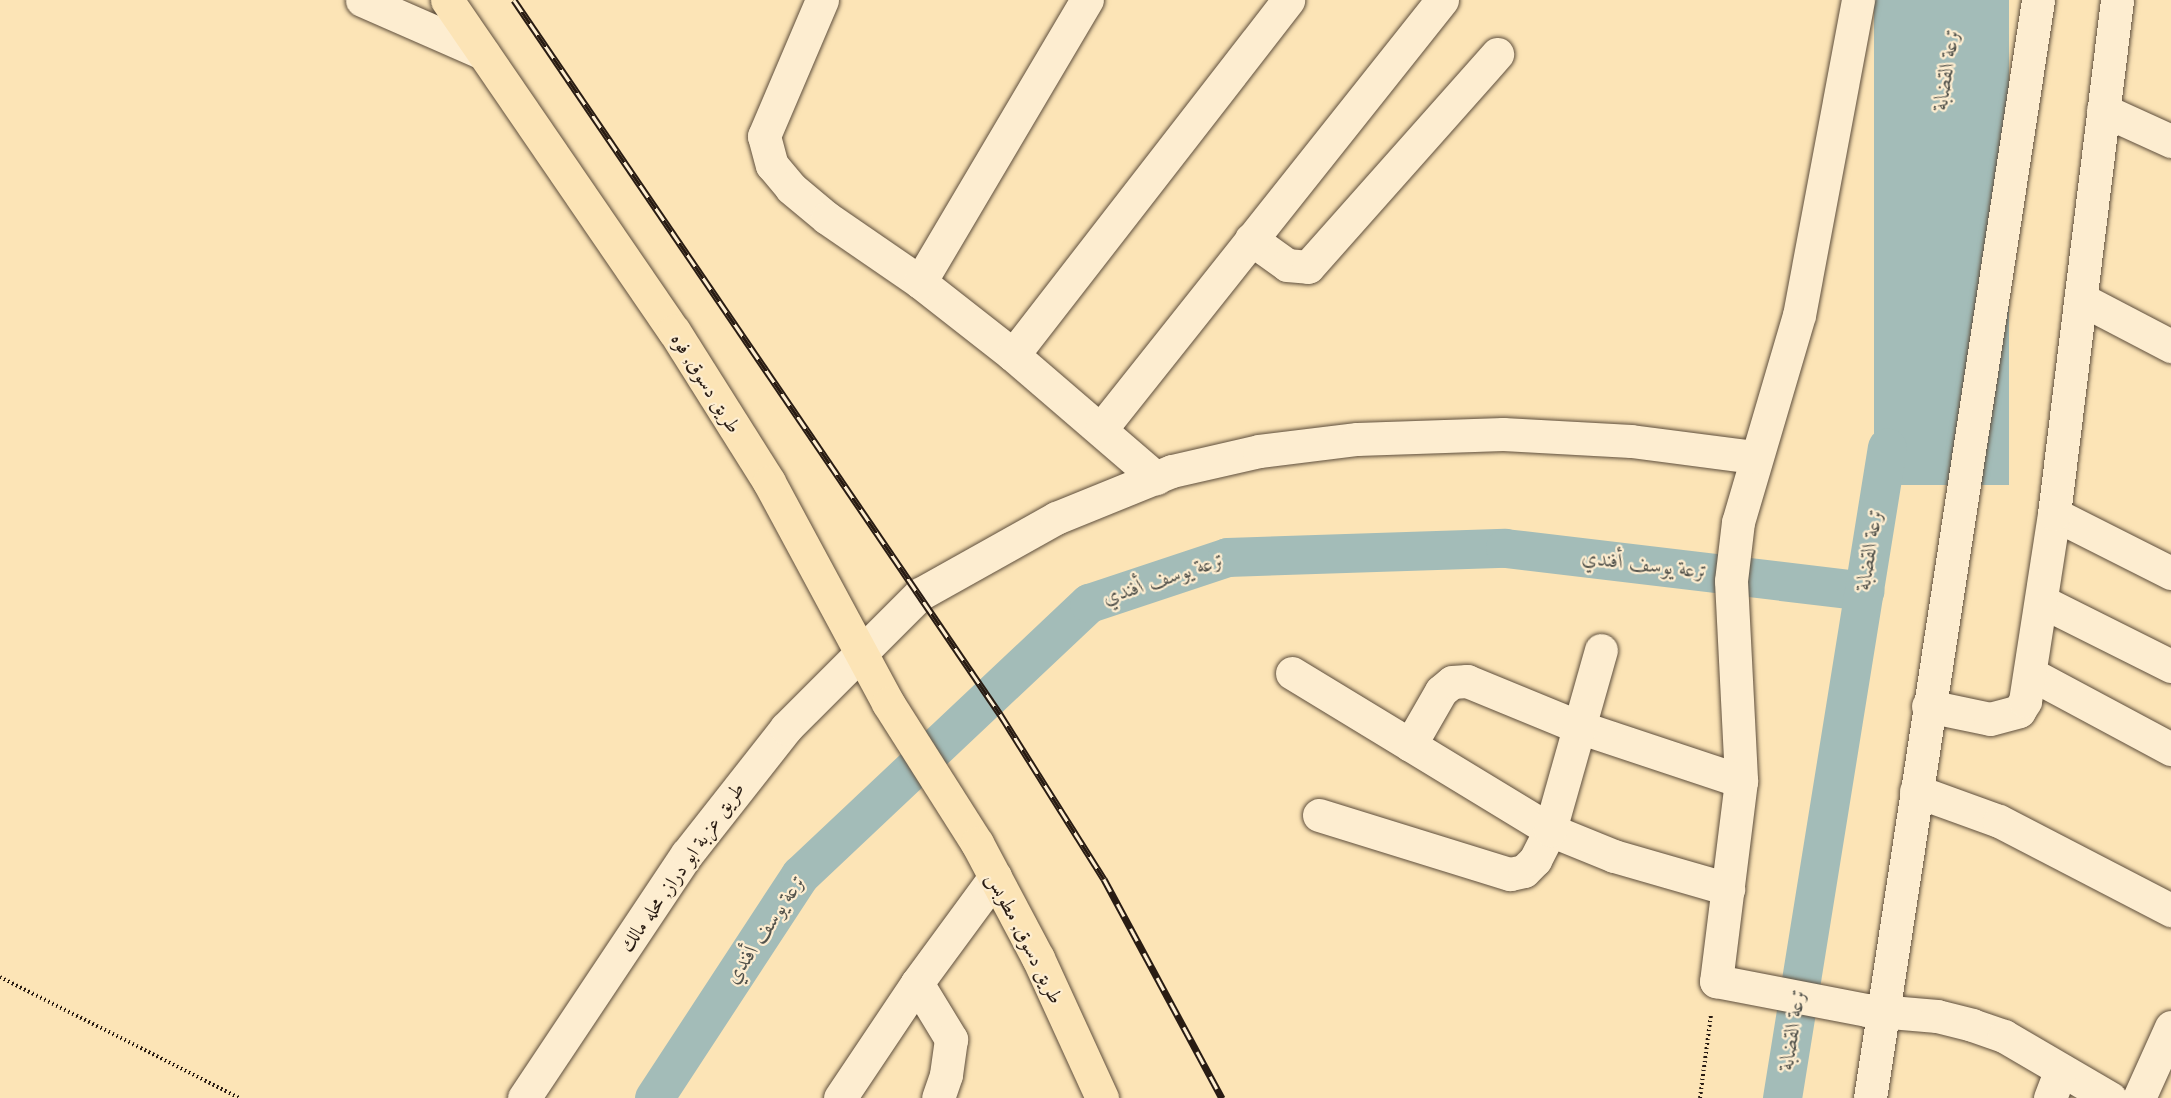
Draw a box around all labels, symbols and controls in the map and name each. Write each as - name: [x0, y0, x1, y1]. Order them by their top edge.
- water label: ترعة القضابة: [1928, 26, 1966, 112]
- street label: طريق دسوق, فوه: [666, 328, 746, 438]
- water label: ترعة القضابة: [1851, 506, 1889, 592]
- water label: ترعة يوسف أفندي: [1580, 545, 1710, 585]
- water label: ترعة يوسف أفندي: [1100, 547, 1228, 611]
- street label: طريق عزبة ابو دراز, محله مالك: [614, 778, 750, 956]
- street label: طريق دسوق, مطوبس: [982, 868, 1068, 1008]
- water label: ترعة يوسف أفندي: [720, 869, 812, 989]
- water label: ترعة القضابة: [1774, 986, 1812, 1072]

